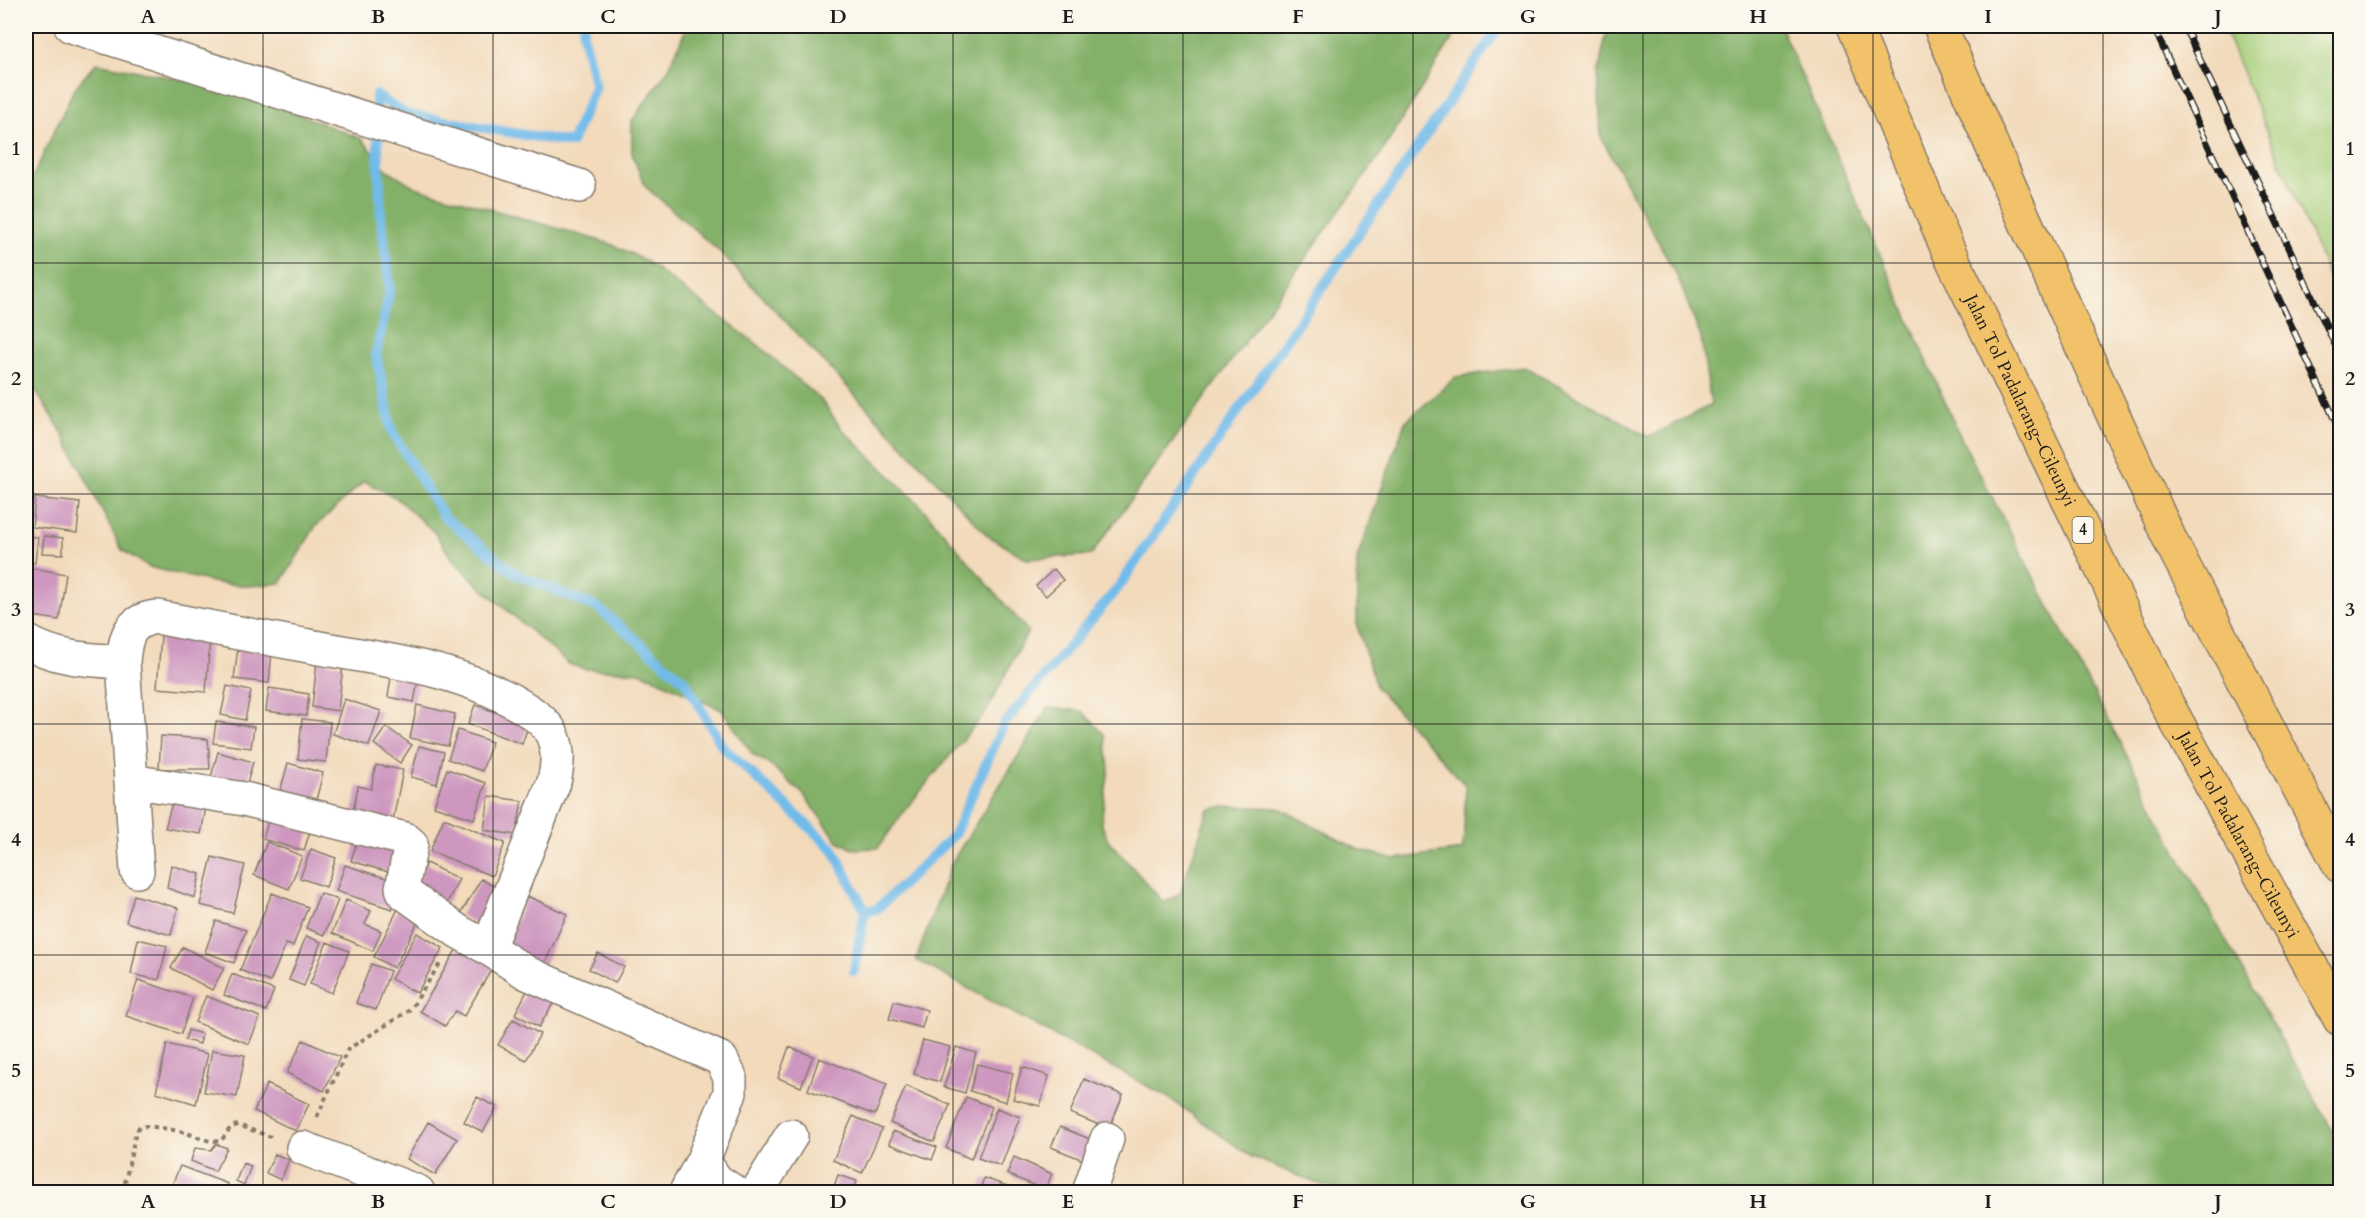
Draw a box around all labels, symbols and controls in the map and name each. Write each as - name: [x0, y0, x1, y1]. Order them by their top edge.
- text: A: [140, 3, 156, 30]
- text: B: [371, 3, 385, 30]
- text: C: [600, 3, 616, 30]
- text: D: [829, 3, 847, 30]
- text: E: [1062, 3, 1074, 30]
- text: F: [1292, 3, 1304, 30]
- text: G: [1520, 3, 1536, 30]
- text: H: [1749, 3, 1767, 30]
- text: I: [1984, 3, 1992, 30]
- text: J: [2211, 3, 2222, 30]
- text: 1: [11, 135, 21, 162]
- text: 1: [2345, 135, 2355, 162]
- street label: Jalan Tol Padalarang–Cileunyi: [1957, 288, 2082, 511]
- text: 2: [11, 365, 21, 392]
- text: 2: [2345, 365, 2355, 392]
- road number: 4: [2072, 517, 2094, 543]
- text: 3: [11, 596, 21, 623]
- text: 3: [2345, 596, 2355, 623]
- street label: Jalan Tol Padalarang–Cileunyi: [2170, 724, 2306, 943]
- text: 4: [11, 826, 21, 853]
- text: 4: [2345, 826, 2355, 853]
- text: 5: [11, 1057, 21, 1084]
- text: 5: [2345, 1057, 2355, 1084]
- text: A: [140, 1188, 156, 1215]
- text: B: [371, 1188, 385, 1215]
- text: C: [600, 1188, 616, 1215]
- text: D: [829, 1188, 847, 1215]
- text: E: [1062, 1188, 1074, 1215]
- text: F: [1292, 1188, 1304, 1215]
- text: G: [1520, 1188, 1536, 1215]
- text: H: [1749, 1188, 1767, 1215]
- text: I: [1984, 1188, 1992, 1215]
- text: J: [2211, 1188, 2222, 1215]

